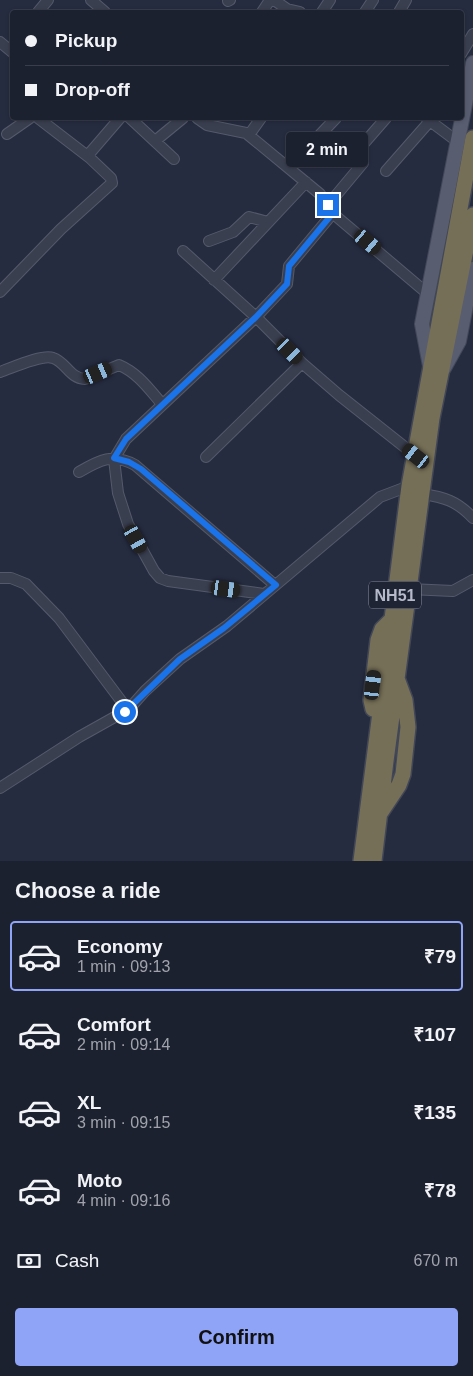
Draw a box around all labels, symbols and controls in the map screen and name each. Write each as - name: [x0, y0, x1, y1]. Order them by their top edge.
- text: Pickup: [55, 30, 117, 51]
- text: Drop-off: [55, 79, 130, 100]
- callout: 2 min: [287, 132, 369, 168]
- text: 2 min: [306, 141, 348, 158]
- route end: [317, 194, 339, 216]
- car: [351, 227, 384, 257]
- car: [274, 335, 305, 367]
- car: [81, 360, 114, 386]
- car: [399, 441, 432, 471]
- car: [122, 522, 149, 556]
- car: [210, 579, 241, 599]
- road number: NH51: [369, 582, 421, 608]
- car: [363, 669, 382, 701]
- route start: [114, 701, 136, 723]
- text: Choose a ride: [15, 878, 160, 903]
- icon: car: [17, 934, 62, 979]
- text: Economy: [77, 936, 163, 957]
- text: ₹79: [424, 946, 456, 967]
- text: 1 min · 09:13: [77, 958, 170, 975]
- icon: car: [17, 1012, 62, 1057]
- text: Comfort: [77, 1014, 151, 1035]
- text: ₹107: [413, 1024, 456, 1045]
- text: 2 min · 09:14: [77, 1036, 170, 1053]
- icon: car: [17, 1090, 62, 1135]
- text: XL: [77, 1092, 101, 1113]
- text: ₹135: [413, 1102, 456, 1123]
- text: 3 min · 09:15: [77, 1114, 170, 1131]
- icon: car: [17, 1168, 62, 1213]
- text: Moto: [77, 1170, 122, 1191]
- text: ₹78: [424, 1180, 456, 1201]
- text: 4 min · 09:16: [77, 1192, 170, 1209]
- icon: cash: [15, 1247, 43, 1275]
- text: Cash: [55, 1250, 99, 1271]
- text: 670 m: [414, 1252, 458, 1269]
- button: Confirm: [15, 1308, 458, 1366]

